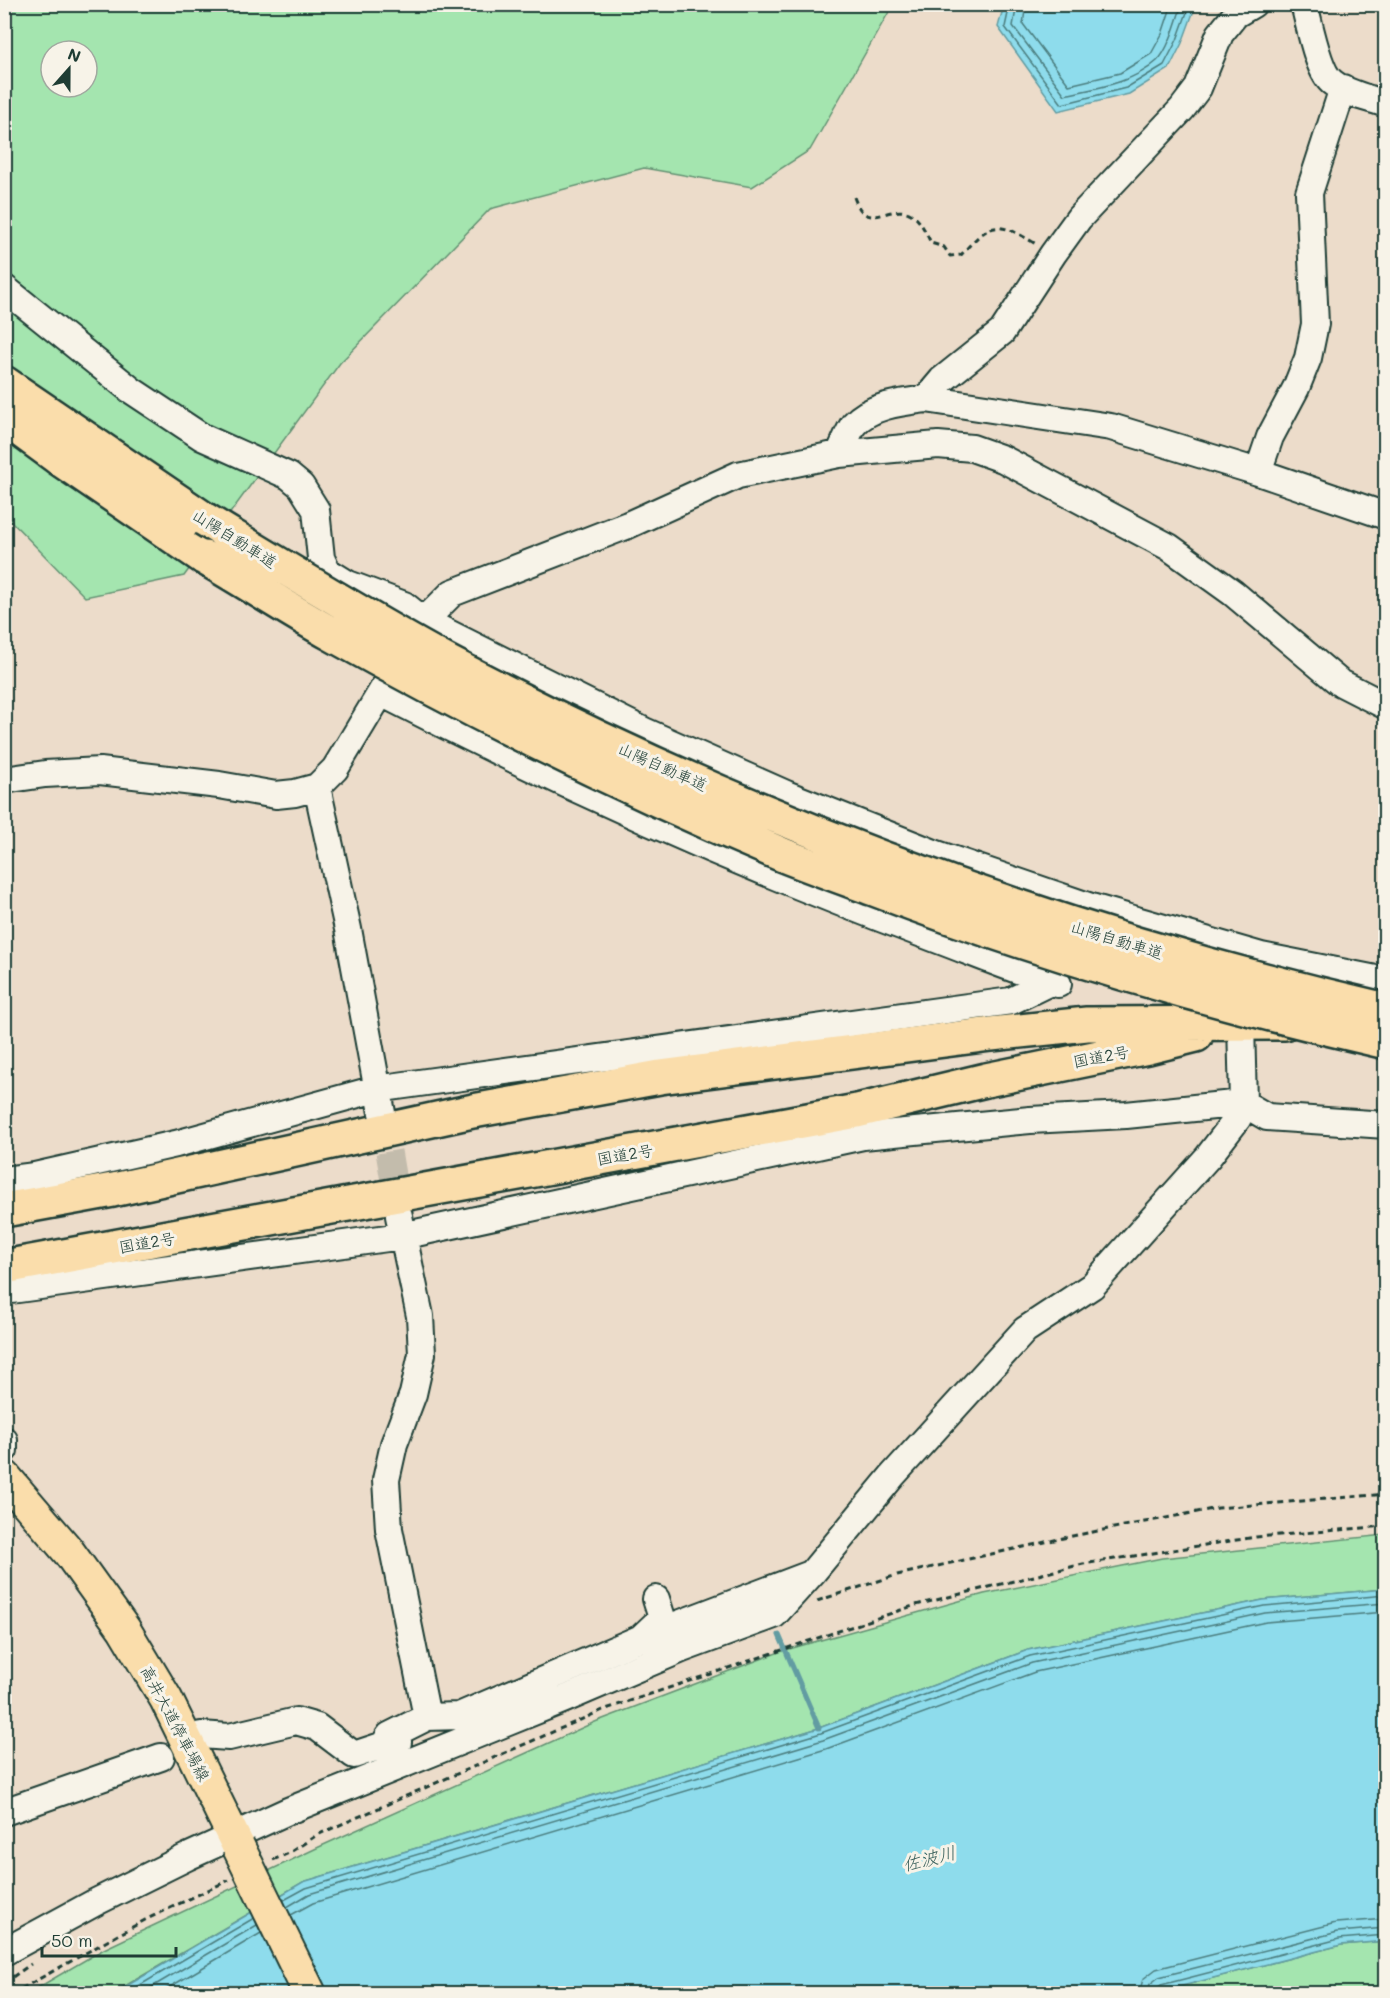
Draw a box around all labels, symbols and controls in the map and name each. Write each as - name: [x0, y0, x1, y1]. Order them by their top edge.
- north arrow: [39, 39, 99, 99]
- text: N: [65, 43, 84, 67]
- street label: 山陽自動車道: [189, 504, 281, 572]
- street label: 山陽自動車道: [615, 737, 711, 795]
- street label: 山陽自動車道: [1068, 915, 1166, 963]
- street label: 国道2号: [1071, 1040, 1131, 1072]
- street label: 国道2号: [595, 1139, 655, 1169]
- street label: 国道2号: [117, 1227, 177, 1257]
- street label: 高井大道停車場線: [137, 1662, 215, 1784]
- water label: 佐波川: [900, 1840, 958, 1876]
- scale bar: [42, 1920, 176, 1958]
- text: 50 m: [51, 1928, 93, 1952]

